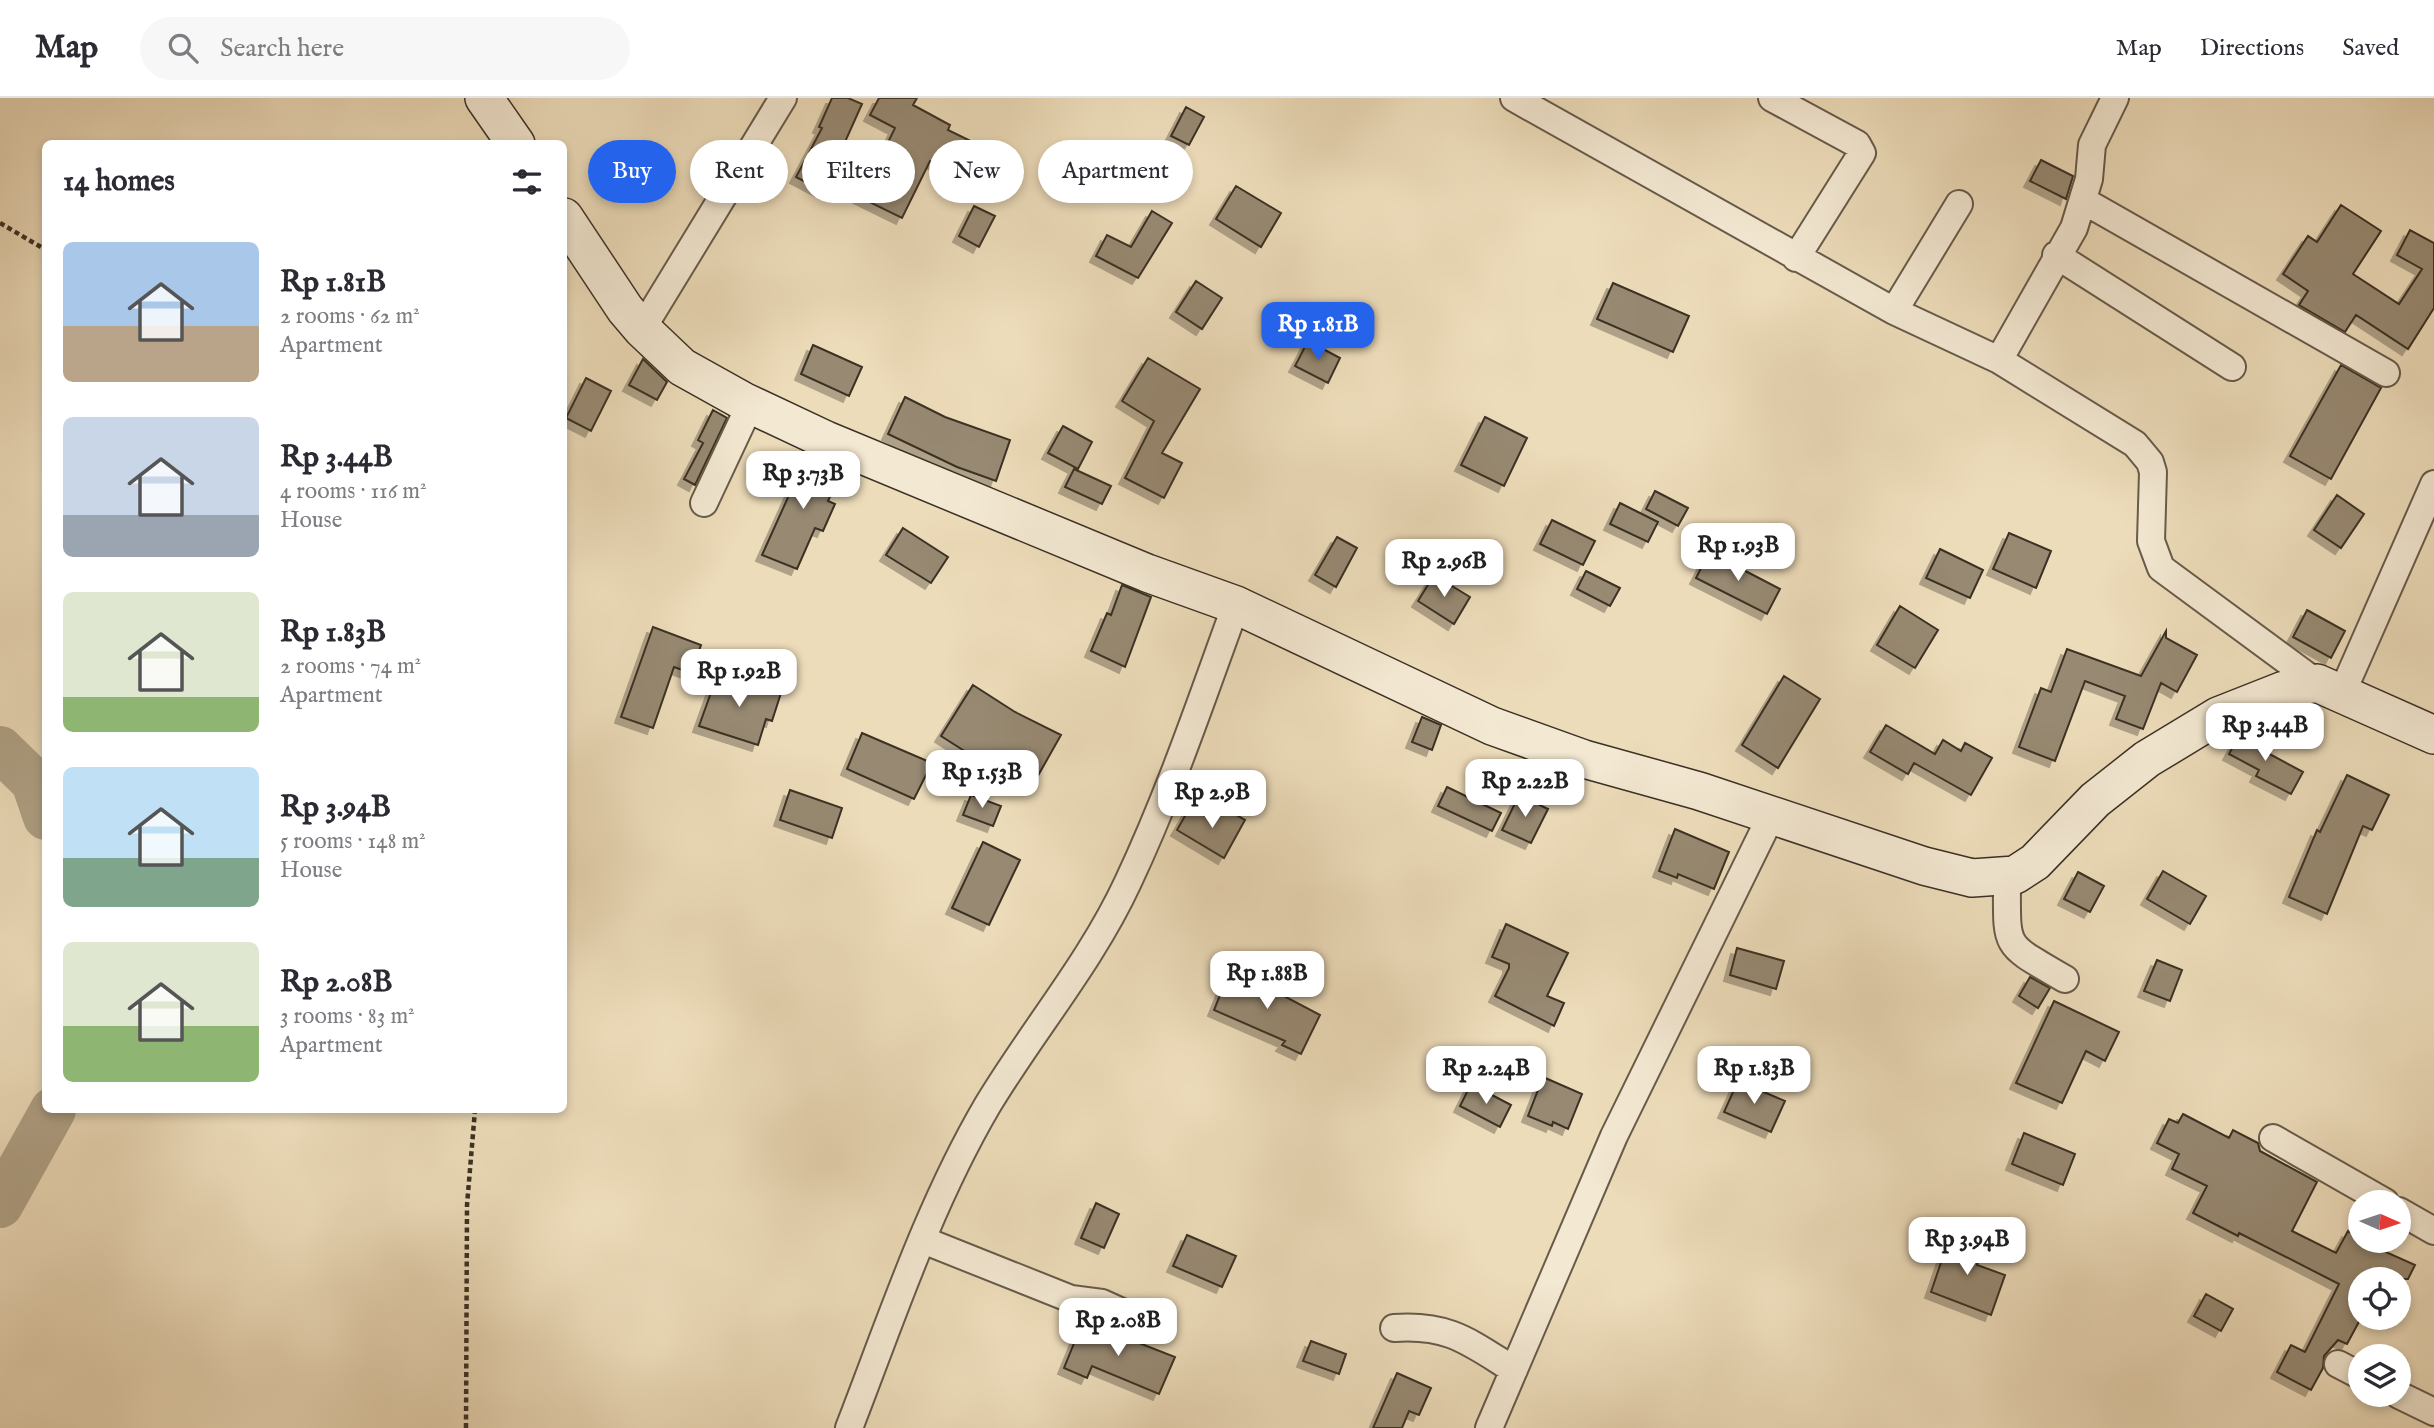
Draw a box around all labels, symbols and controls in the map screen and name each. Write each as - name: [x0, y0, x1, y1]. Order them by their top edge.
- search box: [140, 17, 630, 80]
- text: Map: [35, 27, 98, 69]
- icon: search: [164, 29, 202, 67]
- text: Search here: [220, 32, 344, 65]
- text: Map: [2116, 33, 2162, 64]
- text: Directions: [2200, 33, 2304, 64]
- text: Saved: [2342, 33, 2399, 64]
- chip: Buy: [588, 140, 676, 203]
- chip: Rent: [690, 140, 788, 203]
- chip: Filters: [802, 140, 915, 203]
- chip: New: [929, 140, 1024, 203]
- chip: Apartment: [1038, 140, 1193, 203]
- text: 14 homes: [63, 163, 175, 201]
- icon: filters: [508, 163, 546, 201]
- text: Rp 1.81B: [280, 264, 386, 302]
- icon: home: [119, 270, 203, 354]
- text: 2 rooms · 62 m²: [280, 302, 420, 331]
- pin: Rp 1.81B: [1246, 302, 1390, 362]
- text: Rp 1.81B: [1277, 310, 1359, 339]
- text: Apartment: [280, 331, 383, 360]
- text: Rp 3.44B: [280, 439, 393, 477]
- icon: home: [119, 445, 203, 529]
- pin: Rp 3.73B: [731, 452, 875, 511]
- text: Rp 3.73B: [762, 459, 844, 488]
- text: 4 rooms · 116 m²: [280, 477, 427, 506]
- text: House: [280, 506, 342, 535]
- pin: Rp 1.93B: [1666, 524, 1810, 583]
- text: Rp 1.93B: [1697, 531, 1779, 560]
- pin: Rp 2.96B: [1372, 540, 1516, 599]
- text: Rp 2.96B: [1401, 547, 1487, 576]
- text: Rp 1.83B: [280, 614, 386, 652]
- icon: home: [119, 620, 203, 704]
- pin: Rp 1.92B: [667, 650, 811, 709]
- text: 2 rooms · 74 m²: [280, 652, 421, 681]
- text: Rp 1.92B: [697, 657, 781, 686]
- text: Apartment: [280, 681, 383, 710]
- pin: Rp 3.44B: [2193, 704, 2337, 763]
- text: Rp 3.44B: [2222, 711, 2308, 740]
- pin: Rp 1.53B: [910, 750, 1054, 810]
- text: Rp 1.53B: [942, 758, 1022, 787]
- pin: Rp 2.22B: [1453, 760, 1597, 819]
- text: Rp 2.22B: [1481, 767, 1569, 796]
- pin: Rp 2.9B: [1147, 770, 1277, 830]
- text: Rp 2.9B: [1174, 778, 1250, 807]
- text: Rp 3.94B: [280, 789, 391, 827]
- icon: home: [119, 795, 203, 879]
- text: 5 rooms · 148 m²: [280, 827, 426, 856]
- text: House: [280, 856, 342, 885]
- pin: Rp 1.88B: [1195, 951, 1339, 1011]
- text: Rp 1.88B: [1226, 959, 1308, 988]
- text: Rp 2.08B: [280, 964, 392, 1002]
- icon: home: [119, 970, 203, 1054]
- text: 3 rooms · 83 m²: [280, 1002, 415, 1031]
- text: Apartment: [280, 1031, 383, 1060]
- pin: Rp 2.24B: [1414, 1046, 1558, 1106]
- pin: Rp 1.83B: [1682, 1046, 1826, 1106]
- text: Rp 2.24B: [1442, 1054, 1530, 1083]
- text: Rp 1.83B: [1713, 1054, 1795, 1083]
- north arrow: [2348, 1190, 2412, 1253]
- map controls: [2348, 1190, 2411, 1407]
- pin: Rp 3.94B: [1895, 1218, 2039, 1277]
- text: Rp 3.94B: [1925, 1225, 2009, 1254]
- button: locate: [2348, 1267, 2411, 1330]
- pin: Rp 2.08B: [1046, 1298, 1190, 1358]
- text: Rp 2.08B: [1075, 1306, 1161, 1335]
- button: layers: [2348, 1344, 2411, 1407]

